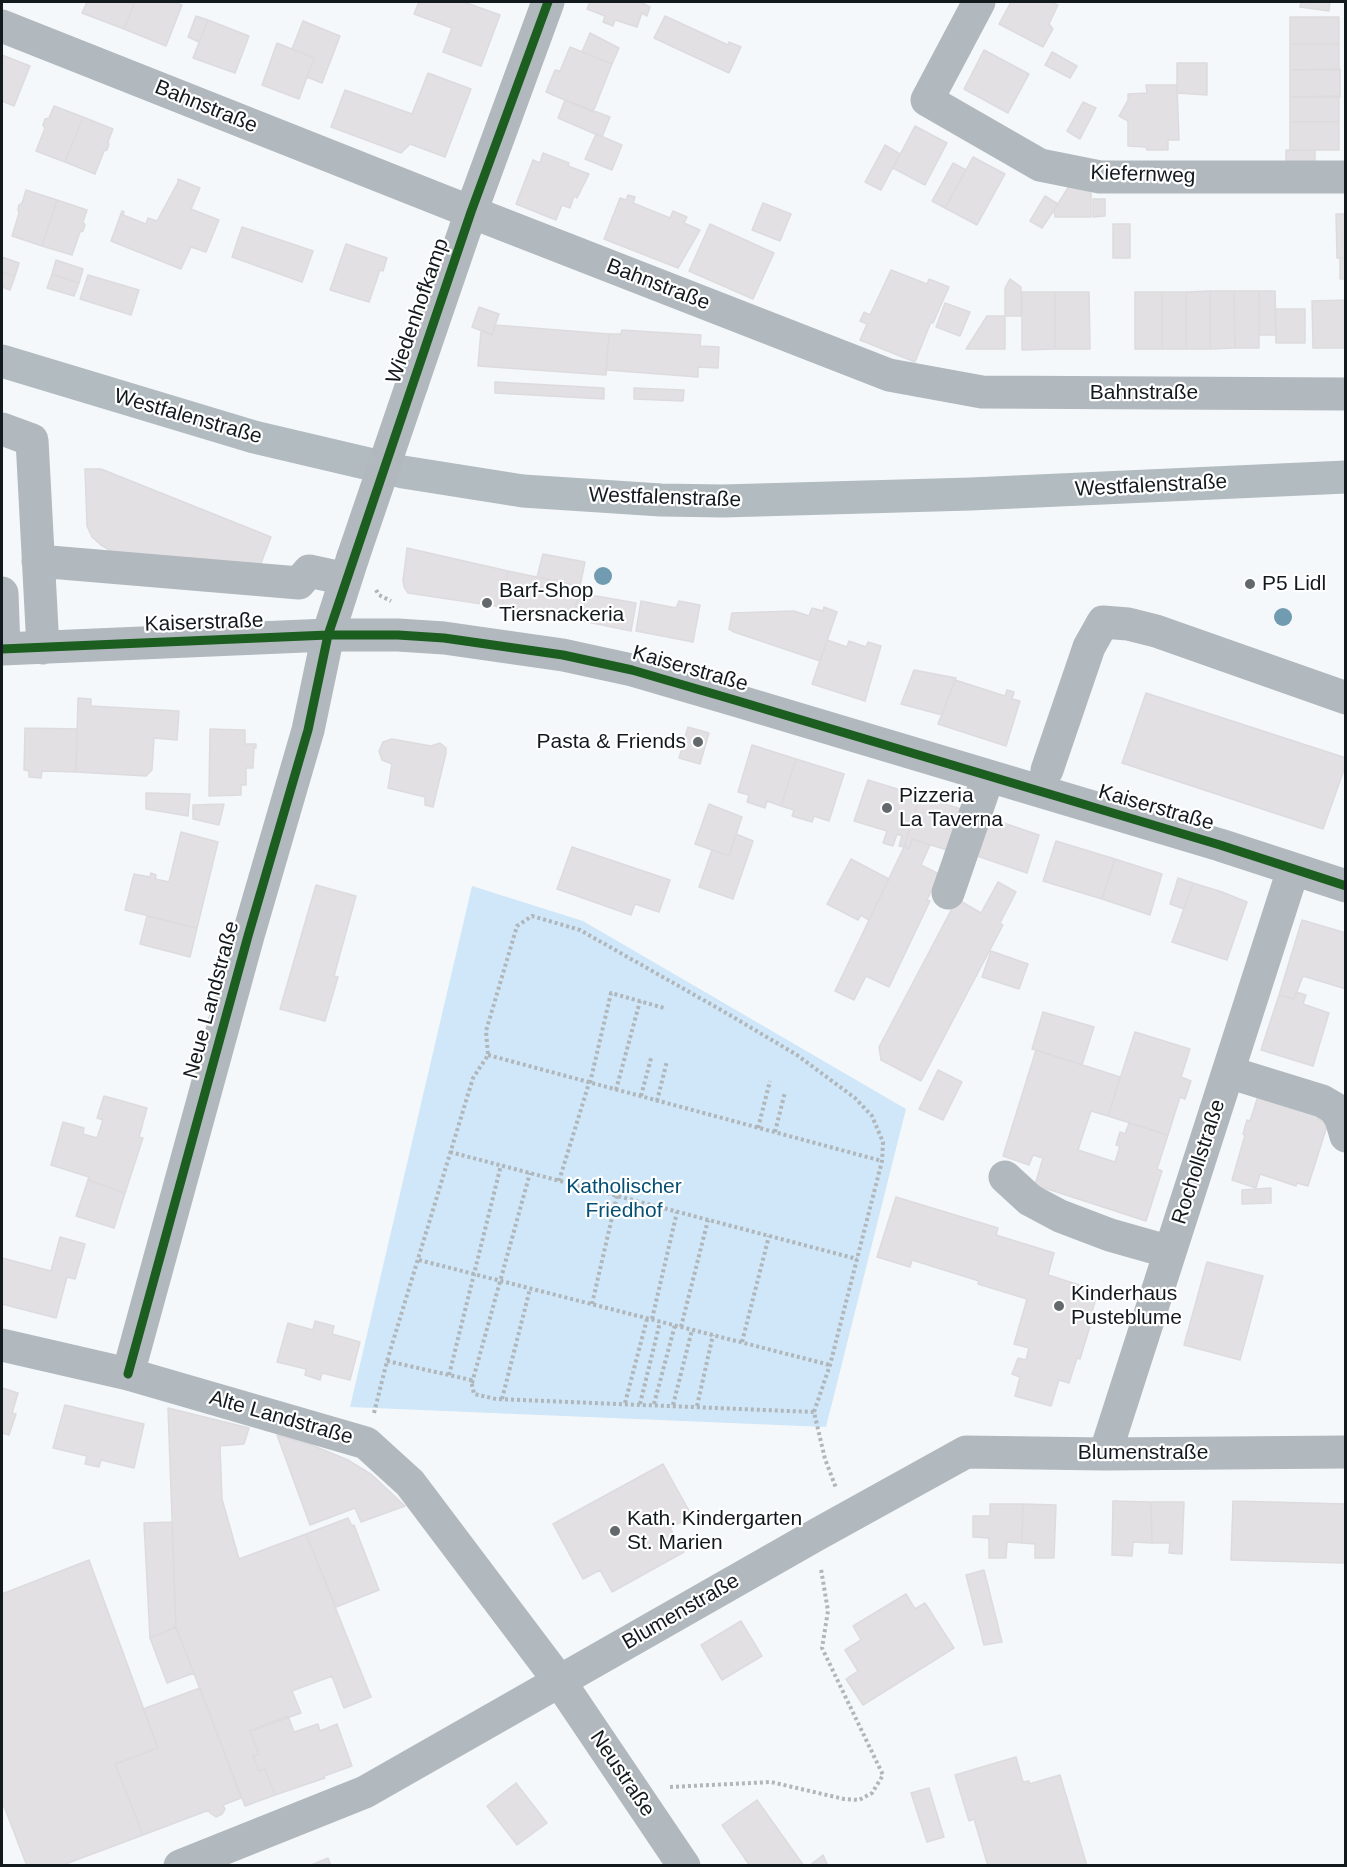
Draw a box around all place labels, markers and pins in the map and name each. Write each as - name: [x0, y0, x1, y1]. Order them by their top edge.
- place label: P5 Lidl: [1262, 571, 1326, 597]
- marker: P5 Lidl: [1243, 577, 1257, 591]
- place label: Barf-Shop Tiersnackeria: [499, 578, 624, 628]
- marker: Barf-Shop Tiersnackeria: [480, 596, 494, 610]
- place label: Pasta & Friends: [537, 729, 686, 755]
- marker: Pasta & Friends: [691, 735, 705, 749]
- place label: Pizzeria La Taverna: [899, 783, 1003, 833]
- marker: Pizzeria La Taverna: [880, 801, 894, 815]
- place label: Kinderhaus Pusteblume: [1071, 1281, 1182, 1331]
- marker: Kinderhaus Pusteblume: [1052, 1299, 1066, 1313]
- place label: Kath. Kindergarten St. Marien: [627, 1506, 802, 1556]
- marker: Kath. Kindergarten St. Marien: [608, 1524, 622, 1538]

